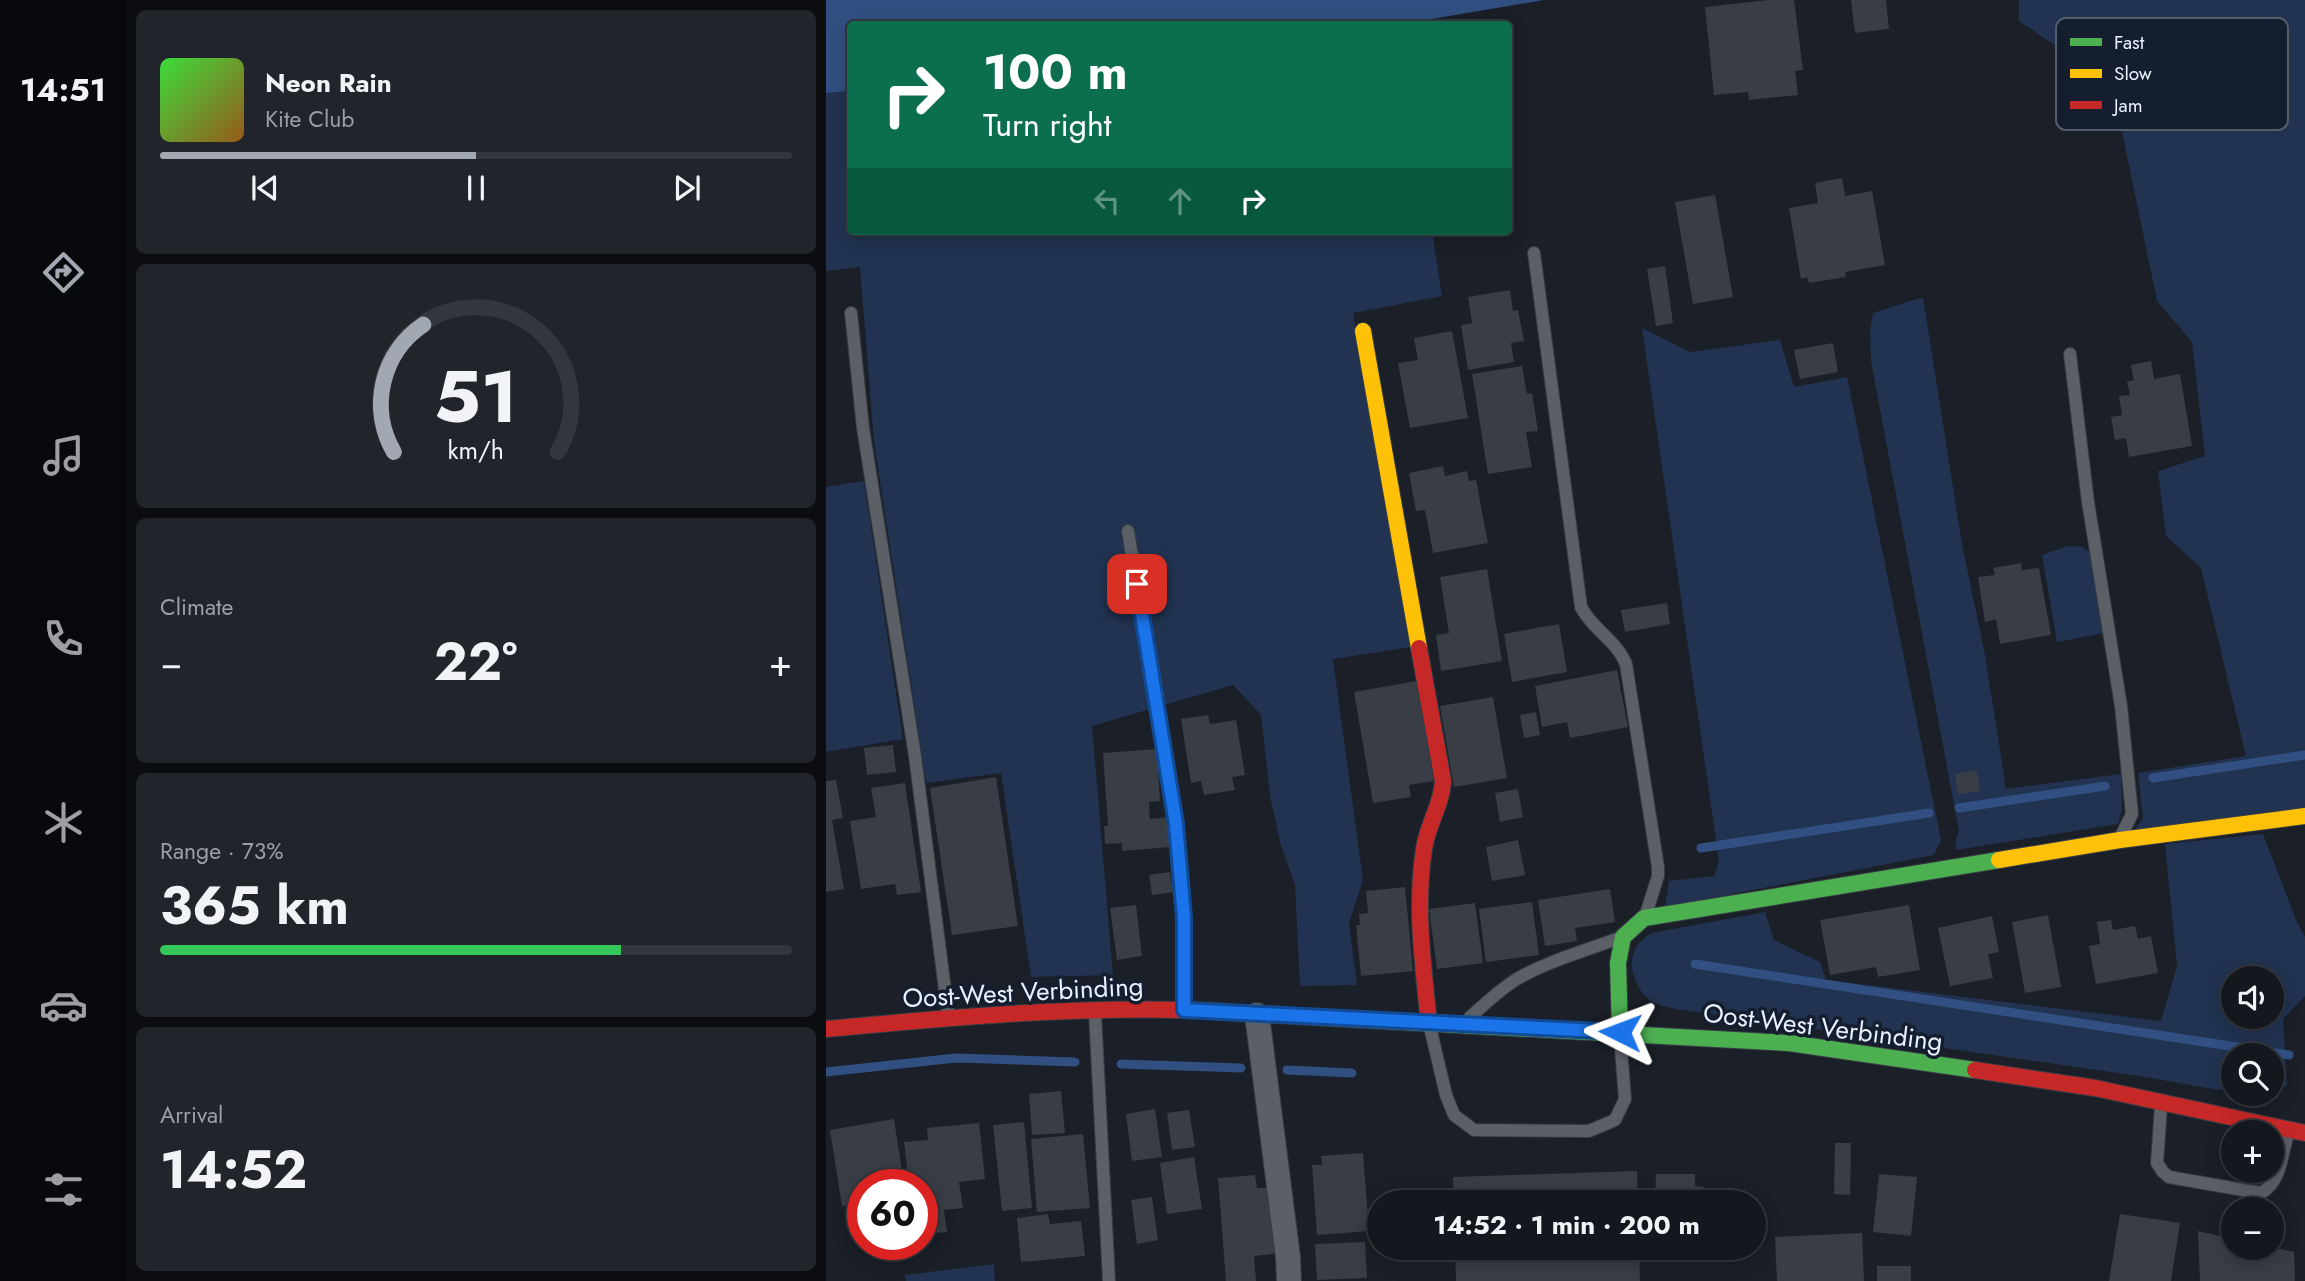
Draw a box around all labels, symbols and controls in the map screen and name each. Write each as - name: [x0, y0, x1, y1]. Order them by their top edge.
- legend: [2056, 18, 2288, 130]
- text: Fast: [2114, 29, 2145, 56]
- text: 100 m: [983, 37, 1128, 107]
- icon: right: [868, 49, 959, 140]
- text: Slow: [2114, 60, 2152, 87]
- text: Neon Rain: [265, 64, 392, 102]
- text: 14:51: [20, 67, 106, 113]
- text: Jam: [2111, 92, 2143, 119]
- text: Kite Club: [265, 102, 354, 136]
- text: Turn right: [983, 102, 1112, 148]
- icon: previous: [246, 169, 284, 207]
- icon: pause: [457, 169, 495, 207]
- icon: next: [668, 169, 706, 207]
- icon: left: [1088, 182, 1126, 220]
- icon: ahead: [1161, 182, 1199, 220]
- icon: right: [1234, 182, 1272, 220]
- icon: directions: [39, 248, 88, 297]
- text: 51: [434, 345, 518, 450]
- icon: music: [39, 431, 88, 480]
- text: km/h: [448, 432, 504, 468]
- pin: [1107, 554, 1167, 614]
- icon: arrive: [1118, 565, 1156, 603]
- text: Climate: [160, 590, 233, 624]
- icon: phone: [39, 614, 88, 663]
- text: 22°: [434, 624, 517, 700]
- text: −: [160, 635, 182, 690]
- text: +: [769, 635, 792, 690]
- icon: climate: [39, 798, 88, 847]
- text: Range · 73%: [160, 834, 284, 868]
- text: 365 km: [160, 868, 349, 944]
- map controls: [2221, 966, 2284, 1260]
- button: sound: [2221, 966, 2284, 1029]
- street label: Oost-West Verbinding: [902, 967, 1144, 1017]
- icon: car: [39, 981, 88, 1030]
- street label: Oost-West Verbinding: [1701, 993, 1945, 1061]
- position arrow: [1583, 995, 1657, 1069]
- button: search: [2221, 1043, 2284, 1106]
- text: Arrival: [160, 1098, 223, 1132]
- button: +: [2221, 1120, 2284, 1183]
- text: 14:52: [160, 1132, 307, 1208]
- icon: filters: [39, 1165, 88, 1214]
- speed limit sign: 60: [847, 1169, 938, 1260]
- button: −: [2221, 1197, 2284, 1260]
- text: 14:52 · 1 min · 200 m: [1433, 1206, 1700, 1244]

